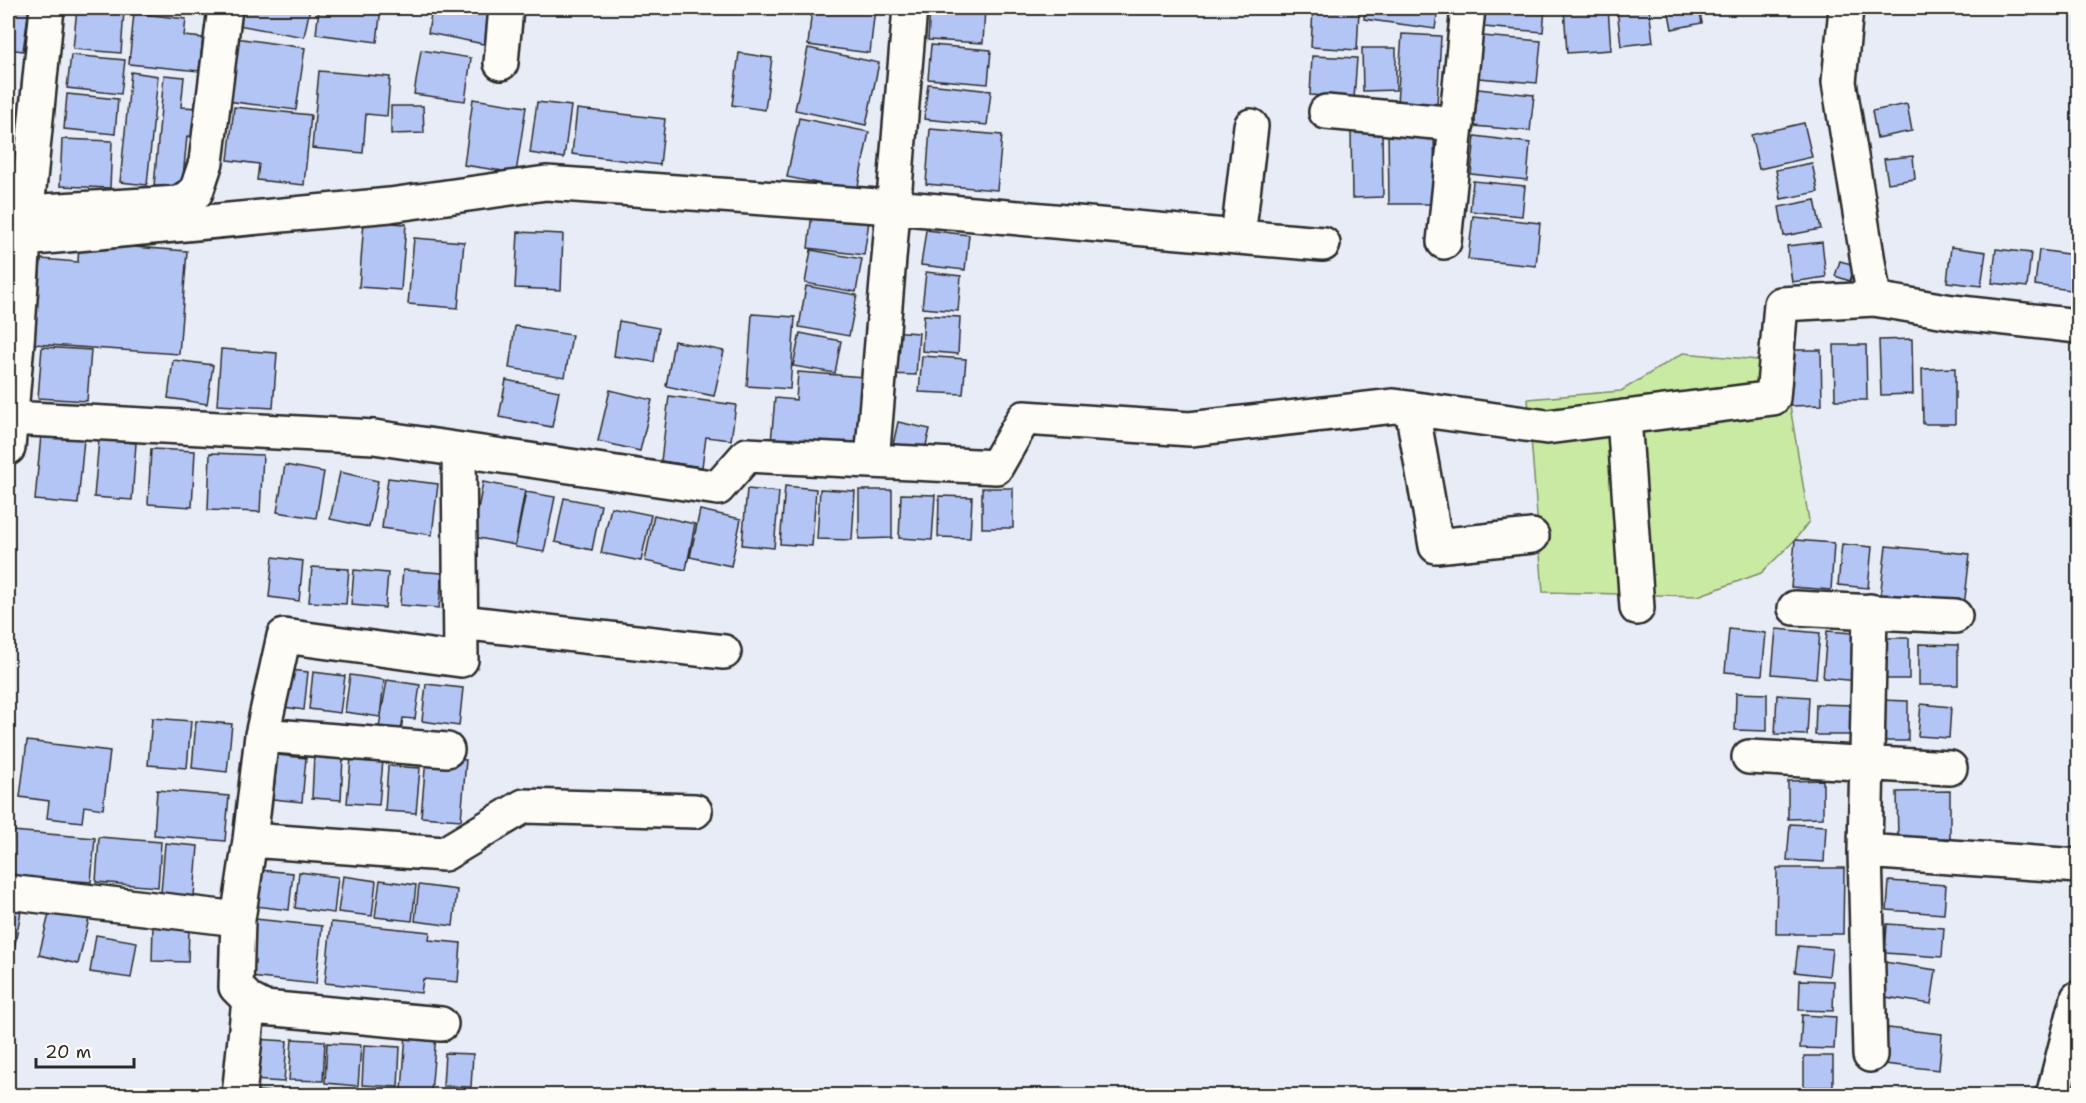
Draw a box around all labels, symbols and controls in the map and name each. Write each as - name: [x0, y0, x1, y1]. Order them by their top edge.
- scale bar: [36, 1031, 134, 1069]
- text: 20 m: [45, 1040, 91, 1064]

